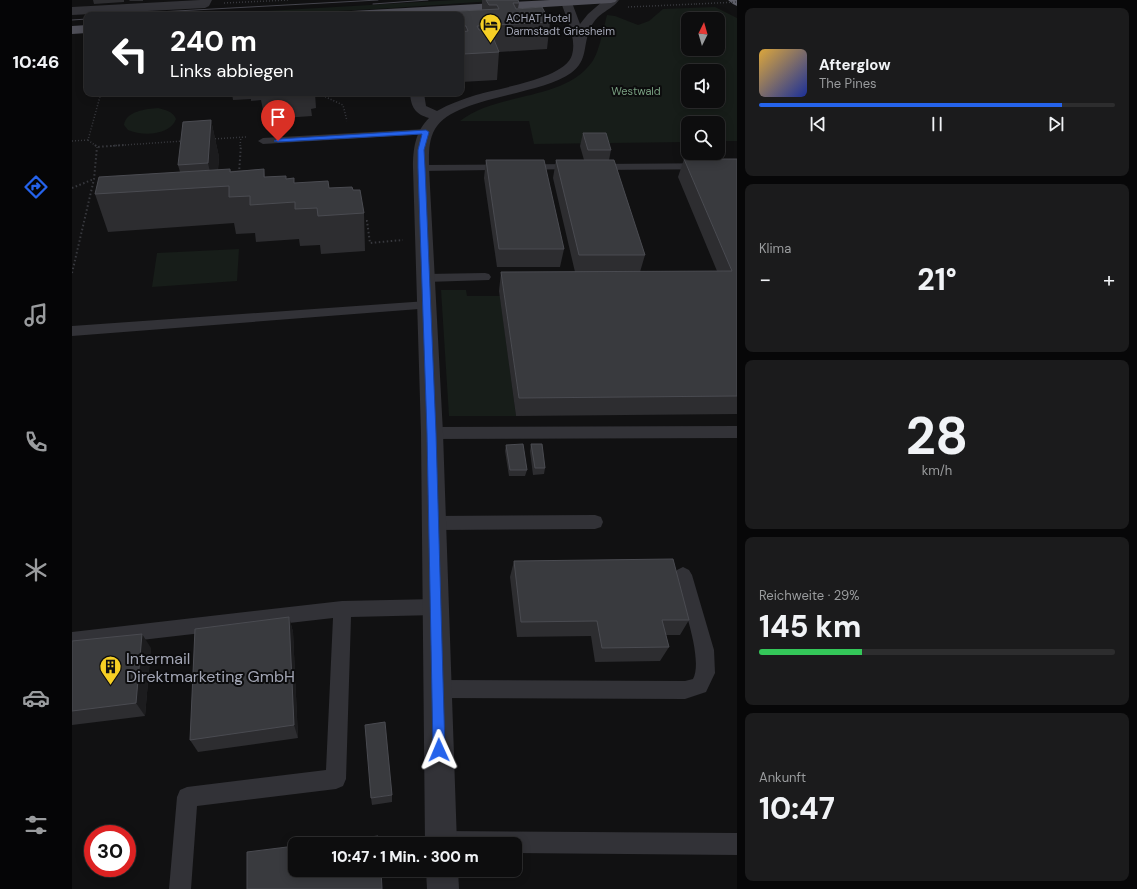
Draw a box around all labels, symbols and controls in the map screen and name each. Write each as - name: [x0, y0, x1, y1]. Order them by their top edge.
- hotel icon: ACHAT Hotel Darmstadt Griesheim: [478, 11, 504, 44]
- place label: ACHAT Hotel Darmstadt Griesheim: [506, 11, 615, 38]
- north arrow: [681, 12, 725, 56]
- map controls: [681, 12, 725, 160]
- text: 240 m: [170, 23, 257, 60]
- icon: left: [104, 28, 156, 80]
- text: 10:46: [13, 50, 59, 74]
- text: Afterglow: [819, 55, 891, 75]
- text: Links abbiegen: [170, 59, 294, 83]
- button: sound: [681, 64, 725, 108]
- text: The Pines: [819, 75, 877, 92]
- park label: Westwald: [611, 84, 661, 98]
- pin: [261, 100, 295, 141]
- icon: arrive: [267, 106, 289, 128]
- icon: previous: [807, 113, 829, 135]
- icon: pause: [926, 113, 948, 135]
- icon: next: [1045, 113, 1067, 135]
- button: search: [681, 116, 725, 160]
- icon: directions: [22, 173, 50, 201]
- text: Klima: [759, 240, 791, 257]
- text: 21°: [917, 260, 957, 299]
- text: −: [759, 265, 771, 294]
- text: +: [1103, 265, 1115, 294]
- icon: music: [22, 301, 50, 329]
- text: 28: [906, 402, 968, 470]
- icon: phone: [22, 428, 50, 456]
- text: km/h: [922, 462, 952, 479]
- icon: climate: [22, 556, 50, 584]
- text: Reichweite · 29%: [759, 587, 859, 604]
- text: 145 km: [759, 607, 861, 646]
- place label: Intermail Direktmarketing GmbH: [126, 648, 295, 687]
- building icon: Intermail Direktmarketing GmbH: [97, 654, 123, 687]
- icon: car: [22, 684, 50, 712]
- position arrow: [418, 729, 460, 771]
- text: Ankunft: [759, 769, 806, 786]
- text: 10:47: [759, 789, 835, 828]
- icon: filters: [22, 811, 50, 839]
- speed limit sign: 30: [84, 825, 136, 877]
- text: 10:47 · 1 Min. · 300 m: [331, 847, 479, 867]

